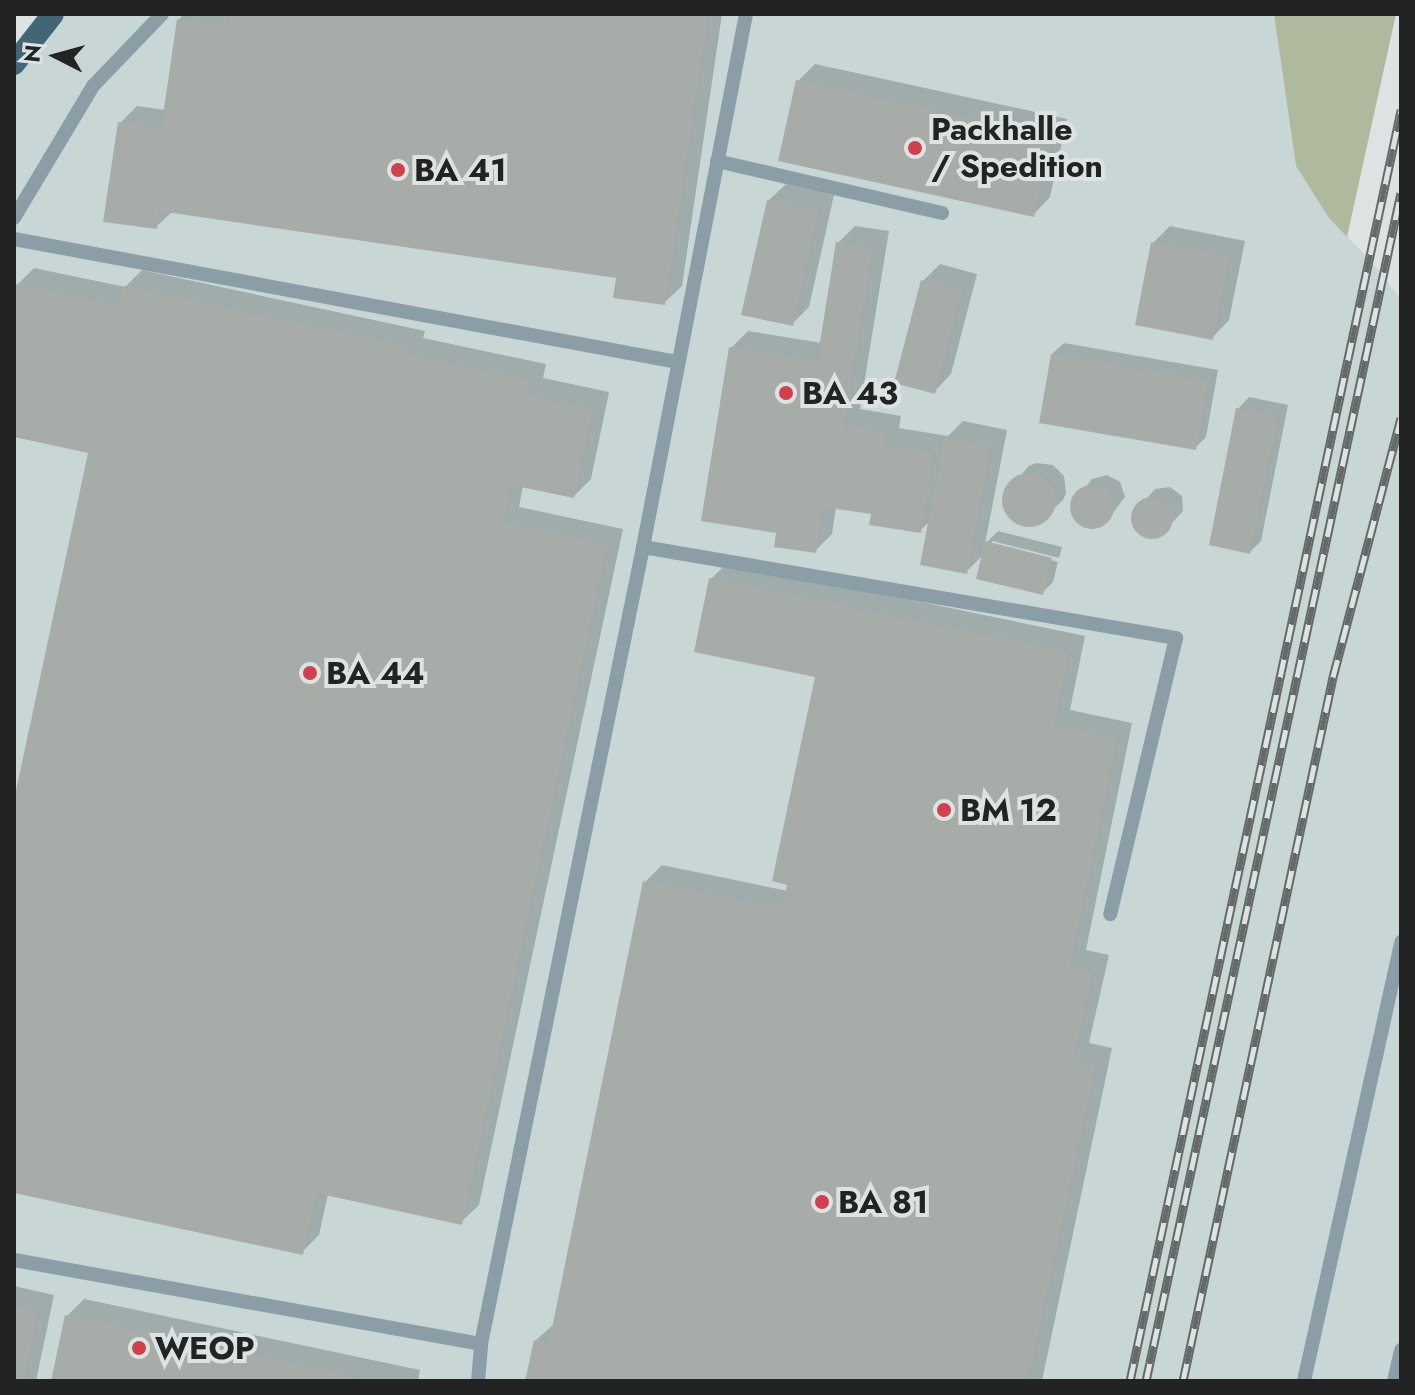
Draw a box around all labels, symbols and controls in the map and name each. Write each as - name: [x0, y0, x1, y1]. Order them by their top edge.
- north arrow: [16, 16, 96, 96]
- text: N: [15, 43, 49, 64]
- place label: Packhalle / Spedition: [931, 111, 1103, 186]
- marker: Packhalle / Spedition: [906, 139, 924, 157]
- place label: BA 41: [414, 151, 507, 189]
- marker: BA 41: [389, 161, 407, 179]
- place label: BA 43: [802, 374, 898, 412]
- marker: BA 43: [777, 384, 795, 402]
- place label: BA 44: [326, 654, 425, 692]
- marker: BA 44: [301, 664, 319, 682]
- place label: BM 12: [960, 791, 1057, 829]
- marker: BM 12: [935, 801, 953, 819]
- place label: BA 81: [838, 1183, 928, 1221]
- marker: BA 81: [813, 1193, 831, 1211]
- place label: WEOP: [155, 1329, 255, 1367]
- marker: WEOP: [130, 1339, 148, 1357]

